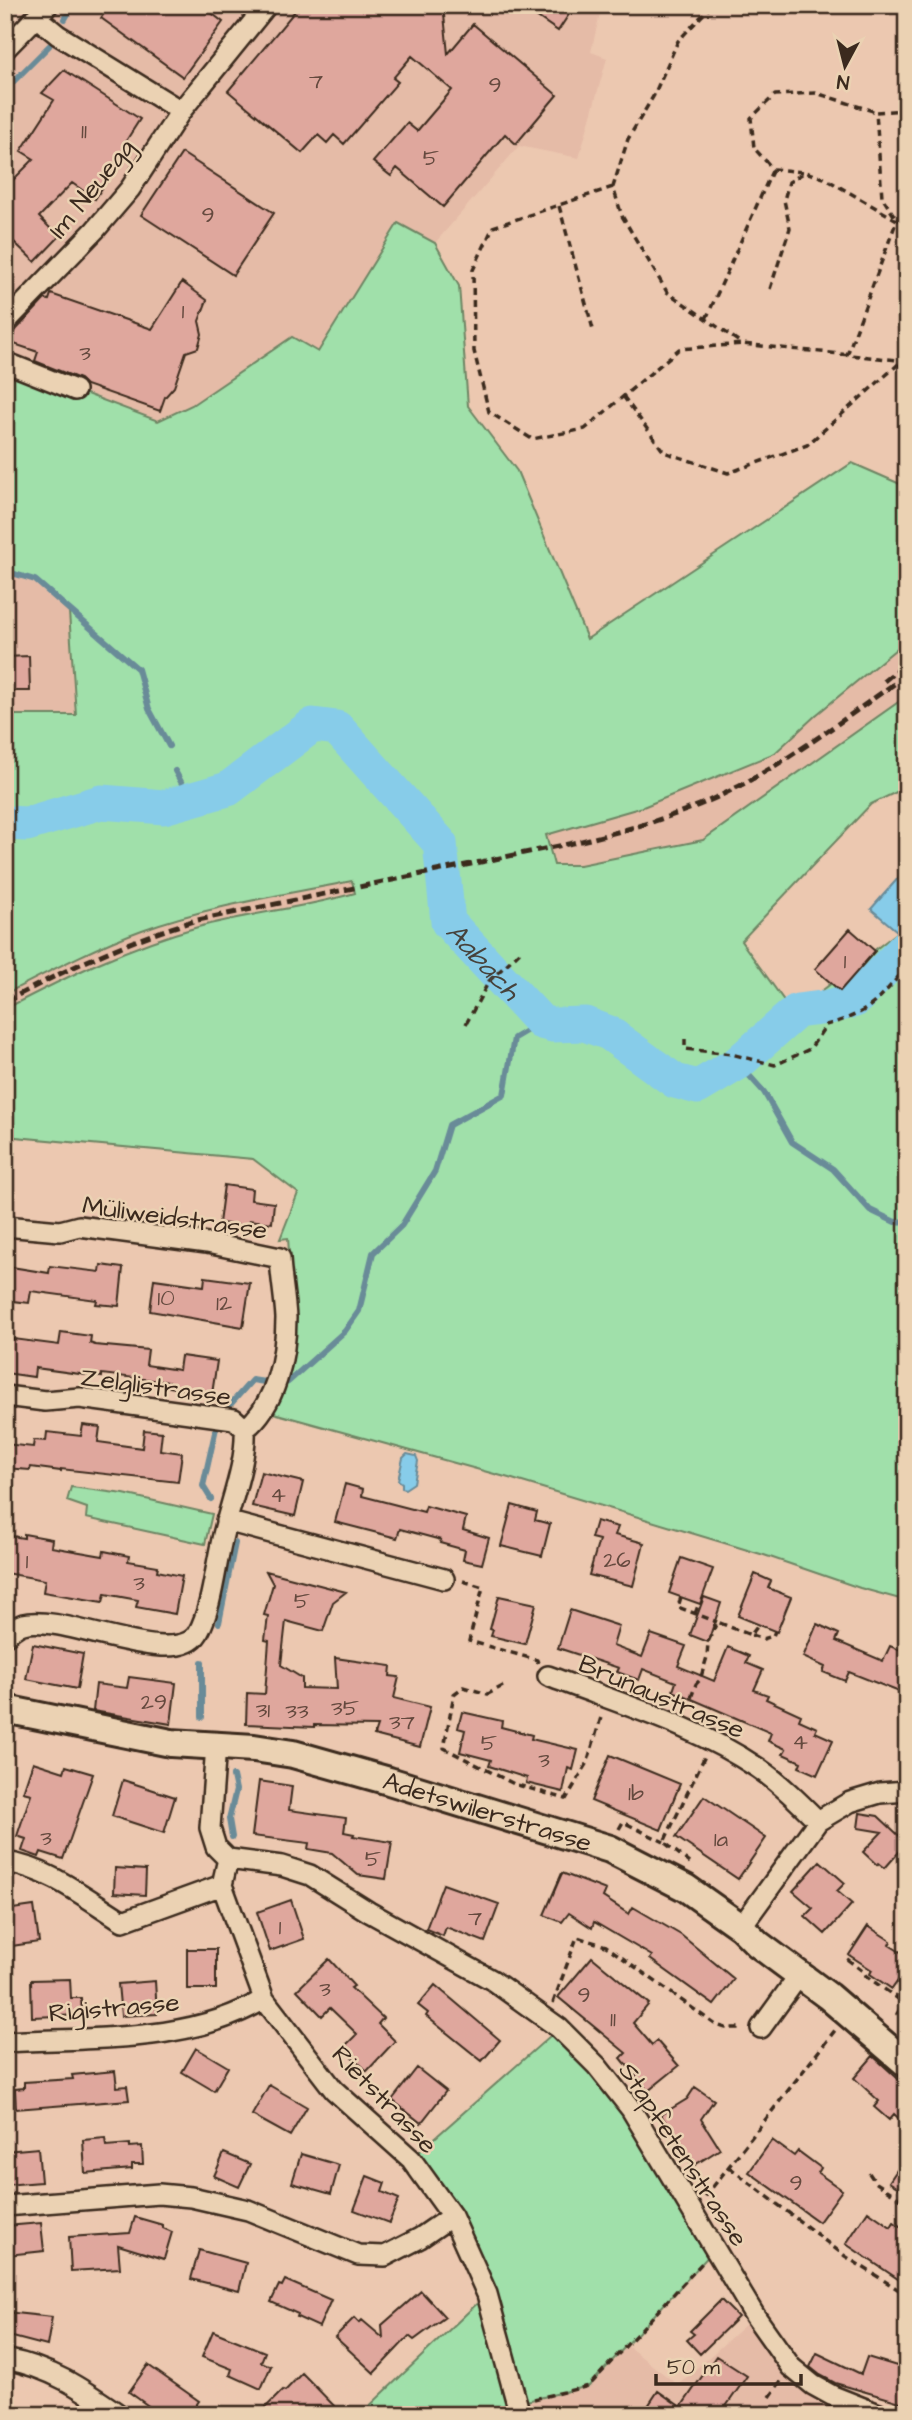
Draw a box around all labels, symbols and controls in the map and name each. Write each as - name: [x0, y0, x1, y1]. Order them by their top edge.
- north arrow: [810, 32, 880, 102]
- house number: 7: [309, 65, 323, 97]
- text: N: [835, 67, 851, 96]
- house number: 9: [488, 69, 502, 101]
- house number: 11: [81, 115, 87, 147]
- street label: Im Neuegg: [40, 131, 145, 247]
- house number: 5: [423, 142, 439, 174]
- house number: 9: [201, 199, 215, 231]
- house number: 1: [182, 295, 185, 327]
- house number: 3: [79, 337, 91, 369]
- water label: Aabach: [437, 914, 530, 1010]
- house number: 1: [844, 945, 847, 977]
- street label: Müliweidstrasse: [80, 1187, 270, 1249]
- house number: 10: [157, 1282, 175, 1314]
- house number: 12: [216, 1287, 232, 1319]
- street label: Zelglistrasse: [78, 1359, 233, 1417]
- house number: 4: [270, 1479, 286, 1511]
- house number: 26: [603, 1544, 631, 1576]
- house number: 1: [26, 1545, 29, 1577]
- house number: 3: [133, 1567, 145, 1599]
- house number: 5: [294, 1585, 310, 1617]
- street label: Brunaustrasse: [573, 1646, 750, 1748]
- house number: 29: [141, 1686, 167, 1718]
- house number: 35: [331, 1692, 359, 1724]
- house number: 31: [256, 1694, 270, 1726]
- house number: 33: [285, 1695, 309, 1727]
- house number: 37: [389, 1706, 415, 1738]
- house number: 4: [792, 1726, 808, 1758]
- house number: 5: [481, 1727, 497, 1759]
- house number: 3: [538, 1744, 550, 1776]
- street label: Adetswilerstrasse: [379, 1763, 596, 1861]
- house number: 1b: [628, 1777, 644, 1809]
- house number: 3: [40, 1822, 52, 1854]
- house number: 1a: [714, 1823, 729, 1855]
- house number: 5: [365, 1843, 381, 1875]
- house number: 7: [468, 1902, 482, 1934]
- house number: 1: [279, 1911, 282, 1943]
- house number: 3: [319, 1973, 331, 2005]
- house number: 9: [577, 1979, 591, 2011]
- street label: Rigistrasse: [47, 1984, 181, 2034]
- house number: 11: [610, 2003, 616, 2035]
- street label: Rietstrasse: [323, 2037, 445, 2162]
- street label: Stapfetenstrasse: [610, 2055, 756, 2254]
- house number: 9: [789, 2167, 803, 2199]
- scale bar: [656, 2343, 802, 2387]
- text: 50 m: [667, 2353, 721, 2382]

